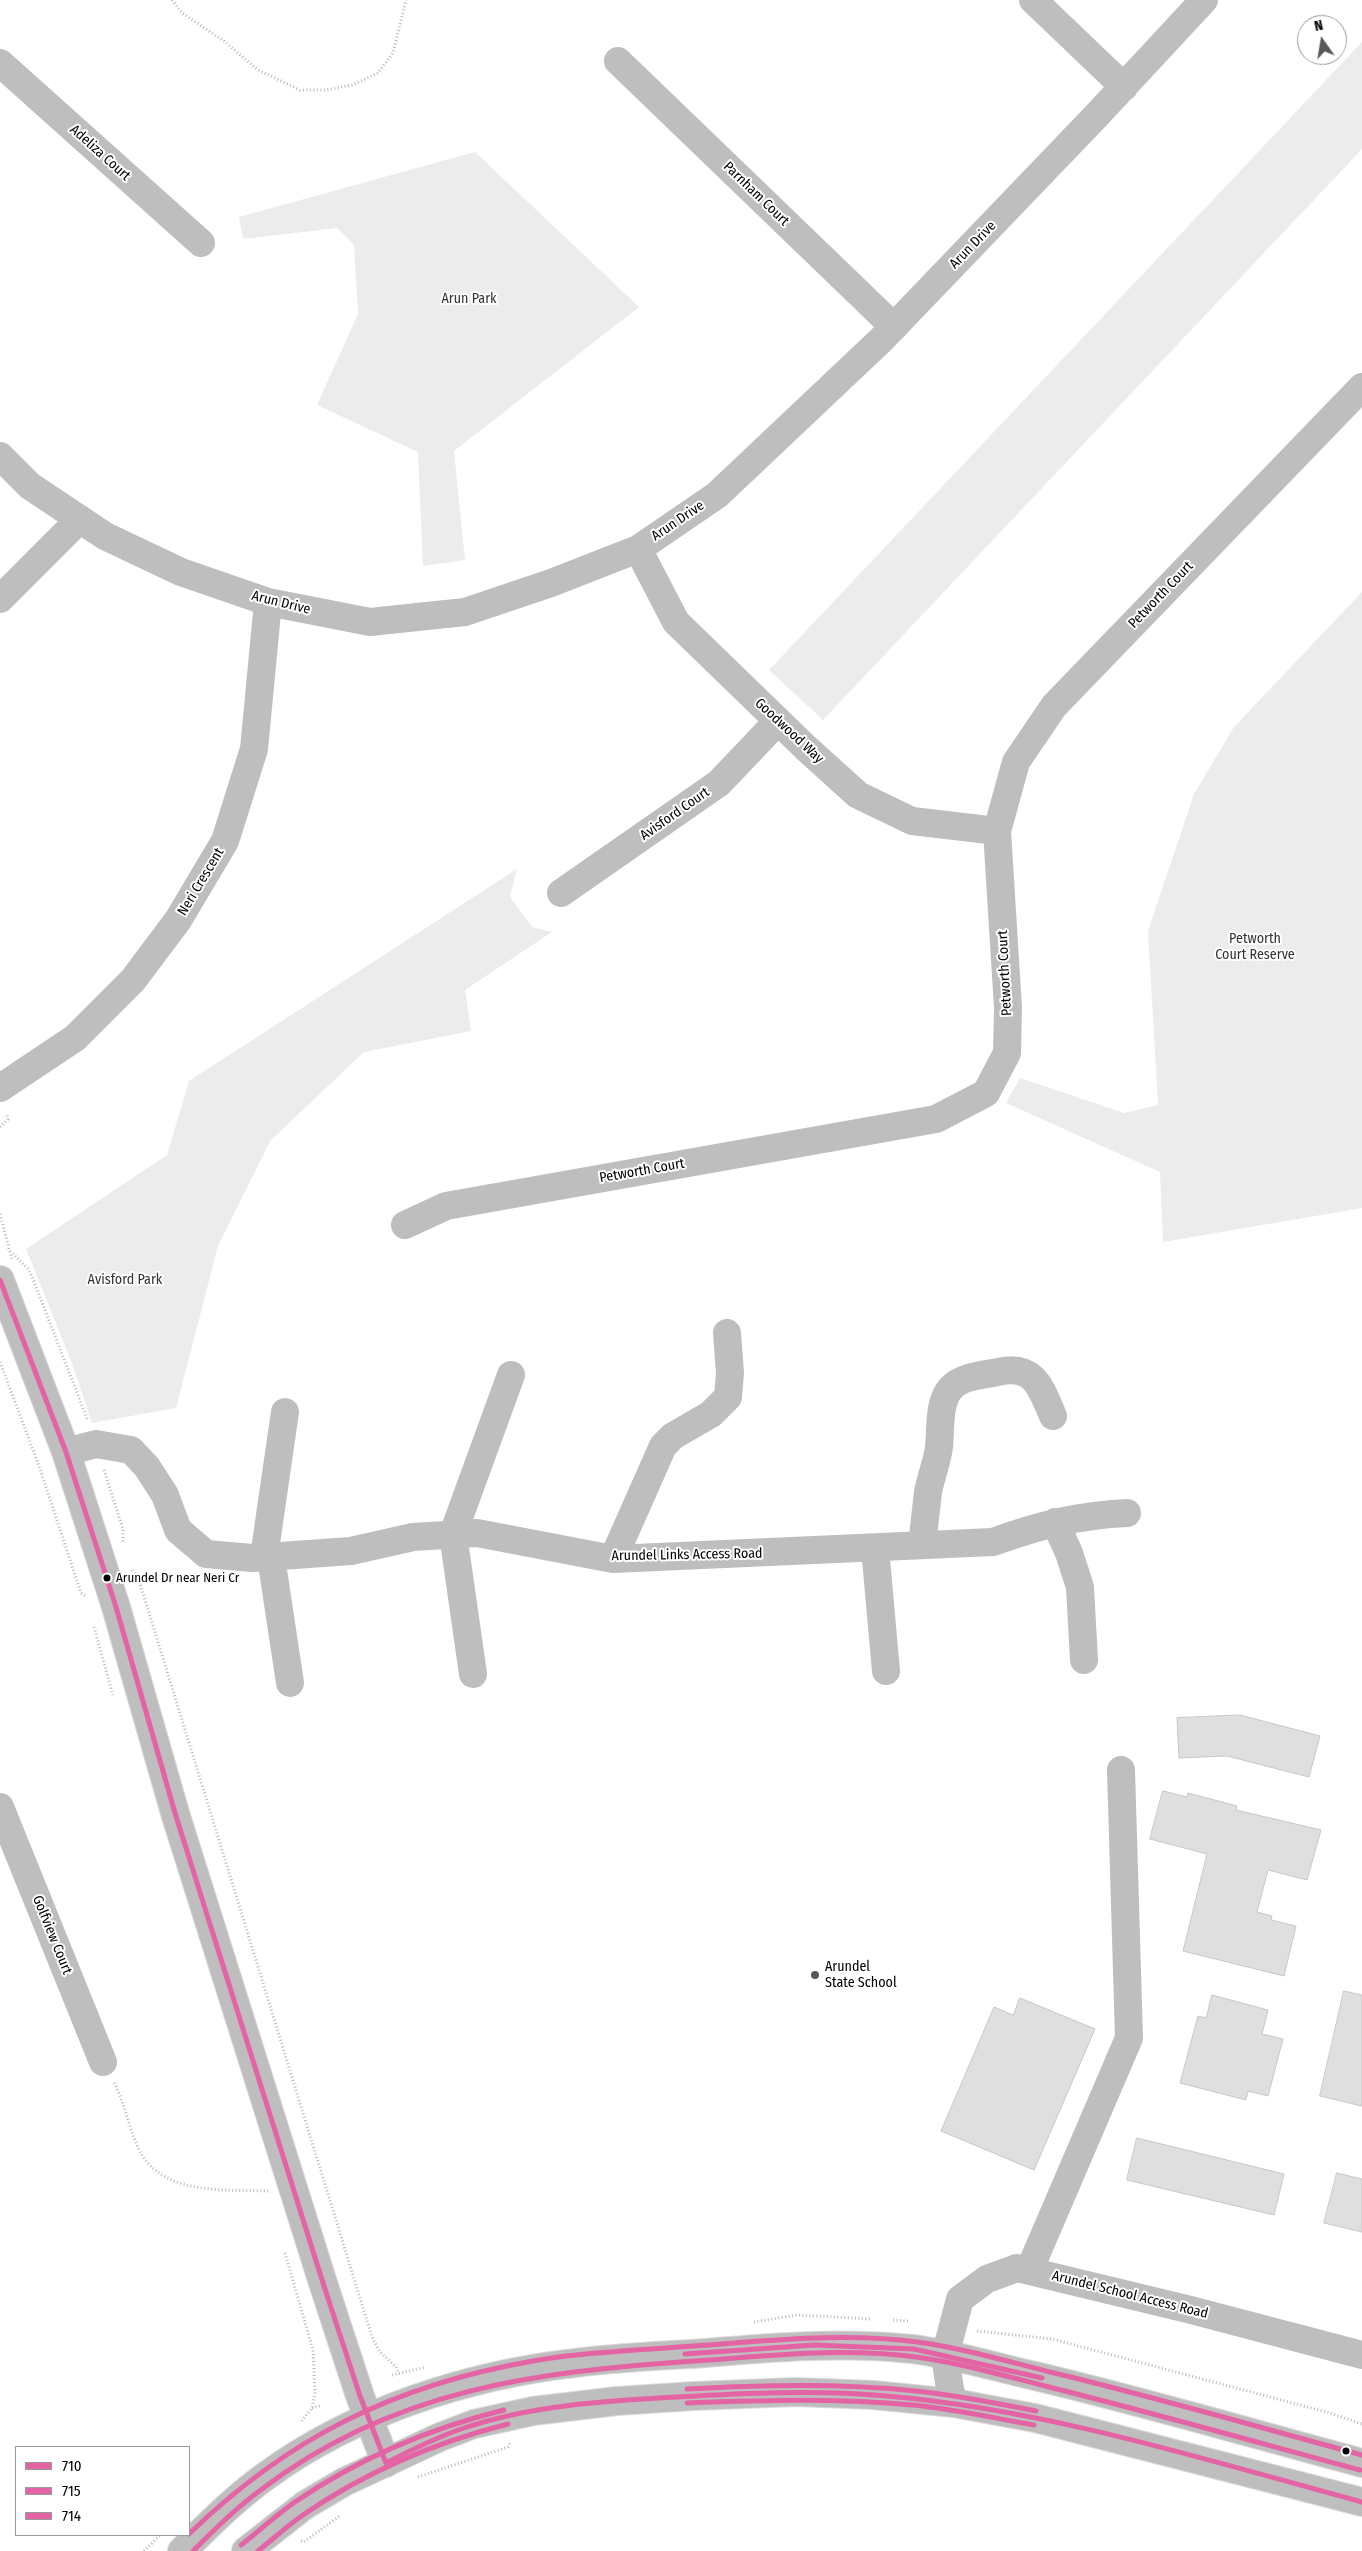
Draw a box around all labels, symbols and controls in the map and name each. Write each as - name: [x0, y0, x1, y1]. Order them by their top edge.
- north arrow: [1297, 15, 1347, 65]
- text: N: [1313, 17, 1325, 35]
- street label: Adeliza Court: [66, 121, 134, 185]
- street label: Parnham Court: [720, 158, 792, 230]
- street label: Arun Drive: [946, 218, 1000, 272]
- park label: Arun Park: [441, 291, 497, 307]
- street label: Arun Drive: [648, 497, 708, 545]
- street label: Petworth Court: [1125, 558, 1197, 632]
- street label: Arun Drive: [250, 588, 312, 618]
- street label: Goodwood Way: [751, 695, 827, 767]
- street label: Avisford Court: [637, 784, 713, 844]
- street label: Neri Crescent: [174, 845, 228, 919]
- street label: Petworth Court: [994, 930, 1016, 1016]
- park label: Petworth Court Reserve: [1215, 931, 1295, 964]
- street label: Petworth Court: [598, 1155, 686, 1187]
- park label: Avisford Park: [88, 1272, 162, 1288]
- street label: Arundel Links Access Road: [611, 1545, 763, 1565]
- place label: Arundel Dr near Neri Cr: [116, 1570, 239, 1586]
- marker: Arundel Dr near Neri Cr: [102, 1573, 112, 1583]
- street label: Golfview Court: [29, 1893, 75, 1977]
- place label: Arundel State School: [825, 1959, 897, 1991]
- marker: Arundel State School: [809, 1969, 821, 1981]
- street label: Arundel School Access Road: [1050, 2267, 1210, 2323]
- legend: [15, 2446, 190, 2536]
- unlabelled marker: [1341, 2446, 1351, 2456]
- text: 710: [62, 2457, 82, 2475]
- text: 715: [62, 2482, 81, 2500]
- text: 714: [62, 2507, 81, 2525]

